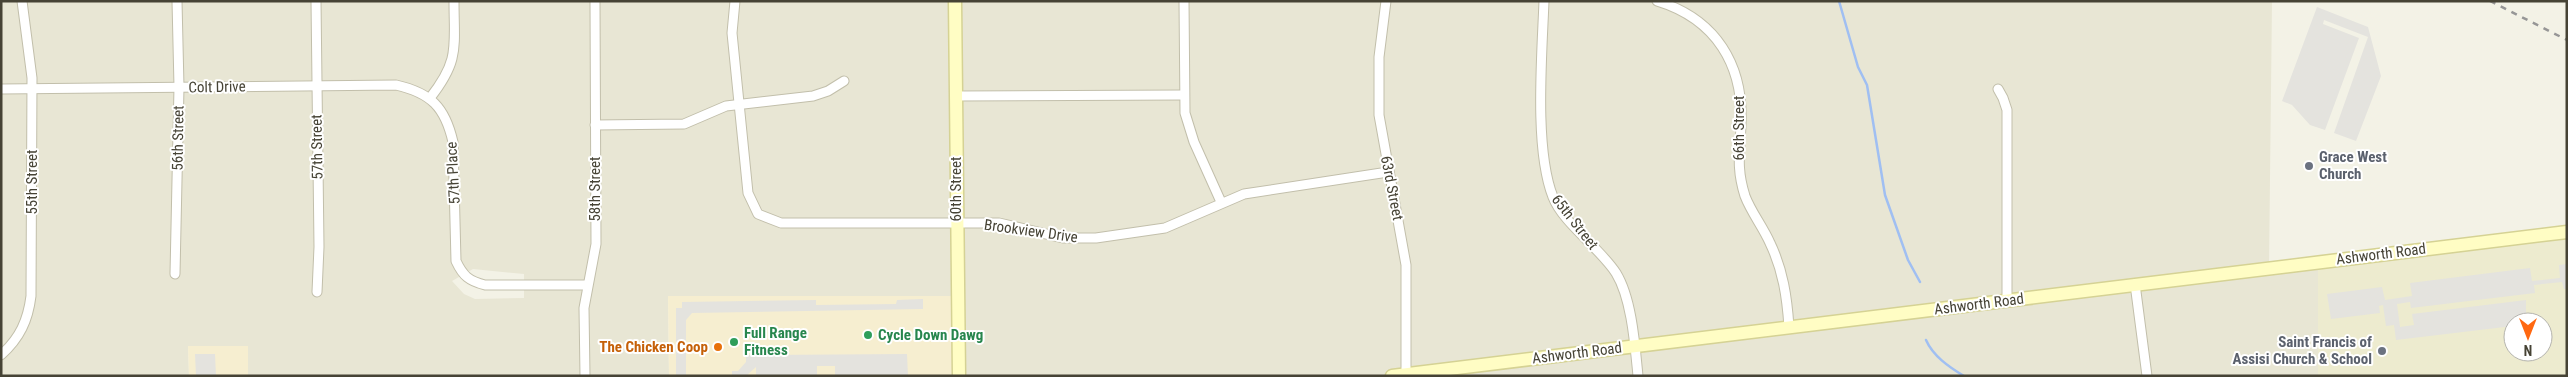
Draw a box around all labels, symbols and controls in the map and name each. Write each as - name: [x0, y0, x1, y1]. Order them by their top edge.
- street label: Colt Drive: [188, 78, 246, 96]
- street label: 66th Street: [1730, 95, 1748, 161]
- street label: 56th Street: [168, 105, 188, 171]
- street label: 57th Street: [307, 114, 327, 180]
- street label: 57th Place: [442, 141, 464, 205]
- place label: Grace West Church: [2319, 148, 2387, 183]
- street label: 55th Street: [23, 149, 41, 215]
- street label: 63rd Street: [1377, 154, 1407, 222]
- street label: 58th Street: [586, 156, 604, 222]
- street label: 60th Street: [947, 156, 965, 222]
- marker: Grace West Church: [2303, 160, 2315, 172]
- street label: 65th Street: [1548, 191, 1602, 253]
- street label: Brookview Drive: [983, 216, 1079, 246]
- street label: Ashworth Road: [2335, 240, 2427, 268]
- street label: Ashworth Road: [1933, 290, 2025, 318]
- north arrow: [2503, 312, 2553, 362]
- place label: Full Range Fitness: [744, 324, 807, 359]
- place label: Cycle Down Dawg: [878, 326, 983, 344]
- marker: Cycle Down Dawg: [862, 329, 874, 341]
- place label: Saint Francis of Assisi Church & School: [2233, 333, 2372, 368]
- marker: Full Range Fitness: [728, 336, 740, 348]
- place label: The Chicken Coop: [599, 338, 708, 356]
- street label: Ashworth Road: [1531, 339, 1623, 367]
- marker: The Chicken Coop: [712, 341, 724, 353]
- text: N: [2524, 342, 2532, 358]
- marker: Saint Francis of Assisi Church & School: [2376, 345, 2388, 357]

